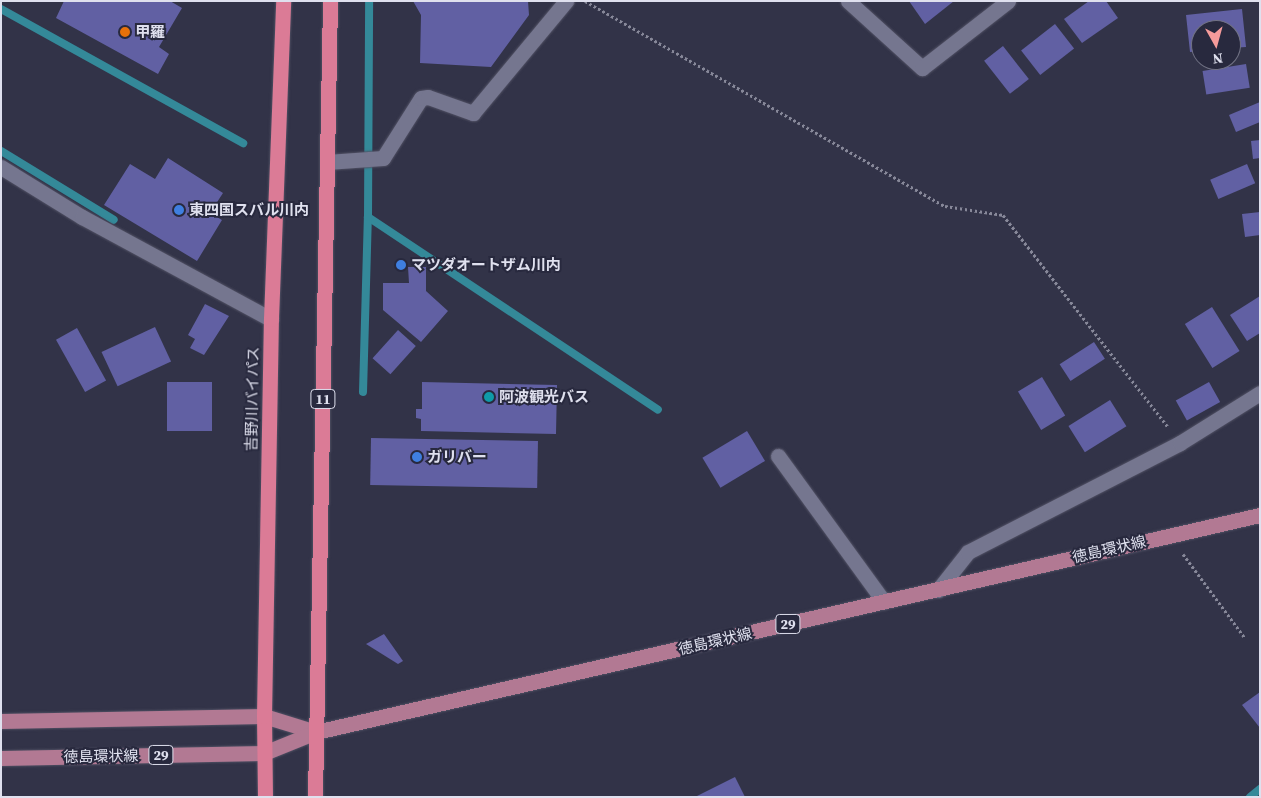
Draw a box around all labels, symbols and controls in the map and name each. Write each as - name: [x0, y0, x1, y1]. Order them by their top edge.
- north arrow: [1191, 20, 1241, 70]
- place label: 甲羅: [135, 23, 165, 41]
- marker: 甲羅: [119, 26, 131, 38]
- text: N: [1211, 48, 1224, 69]
- place label: 東四国スバル川内: [189, 201, 309, 219]
- marker: 東四国スバル川内: [173, 204, 185, 216]
- place label: マツダオートザム川内: [411, 256, 561, 274]
- marker: マツダオートザム川内: [395, 259, 407, 271]
- street label: 吉野川バイパス: [242, 346, 262, 452]
- road number: 11: [309, 388, 337, 410]
- place label: 阿波観光バス: [499, 388, 589, 406]
- marker: 阿波観光バス: [483, 391, 495, 403]
- place label: ガリバー: [427, 448, 487, 466]
- marker: ガリバー: [411, 451, 423, 463]
- street label: 徳島環状線: [1070, 532, 1148, 566]
- road number: 29: [774, 612, 802, 636]
- street label: 徳島環状線: [676, 624, 754, 658]
- road number: 29: [147, 744, 175, 766]
- street label: 徳島環状線: [63, 746, 139, 766]

